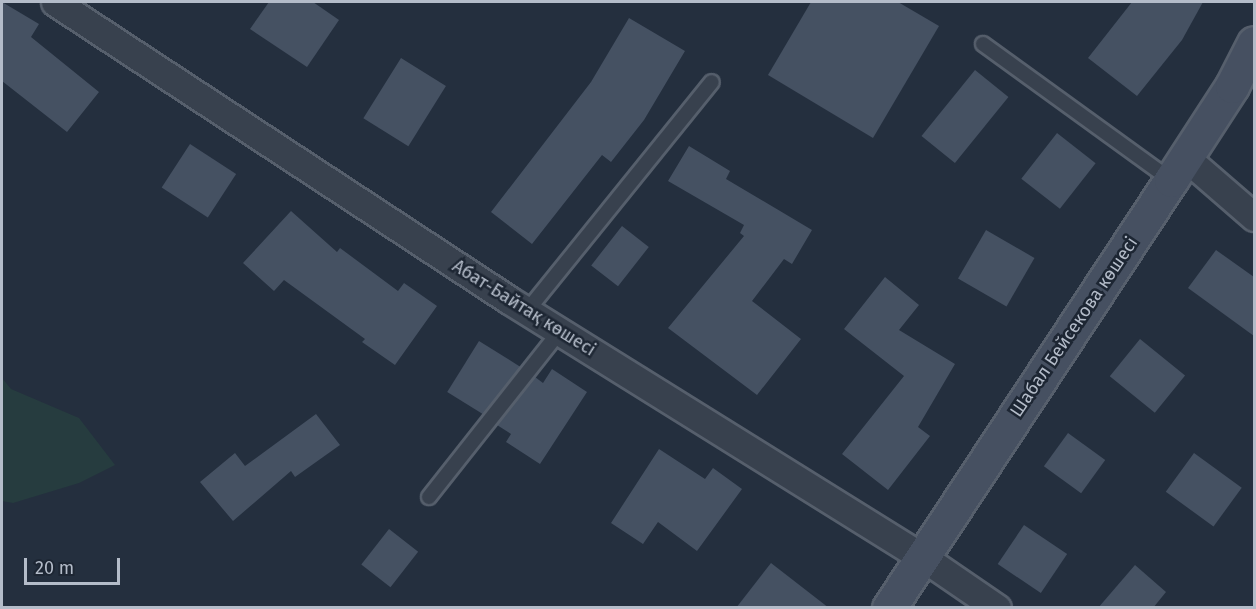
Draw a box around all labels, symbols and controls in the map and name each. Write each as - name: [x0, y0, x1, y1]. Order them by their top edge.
- street label: Шабал Бейсекова көшесі: [1006, 233, 1142, 421]
- street label: Абат-Байтақ көшесі: [448, 255, 600, 361]
- scale bar: [27, 546, 123, 584]
- text: 20 m: [35, 557, 74, 579]

